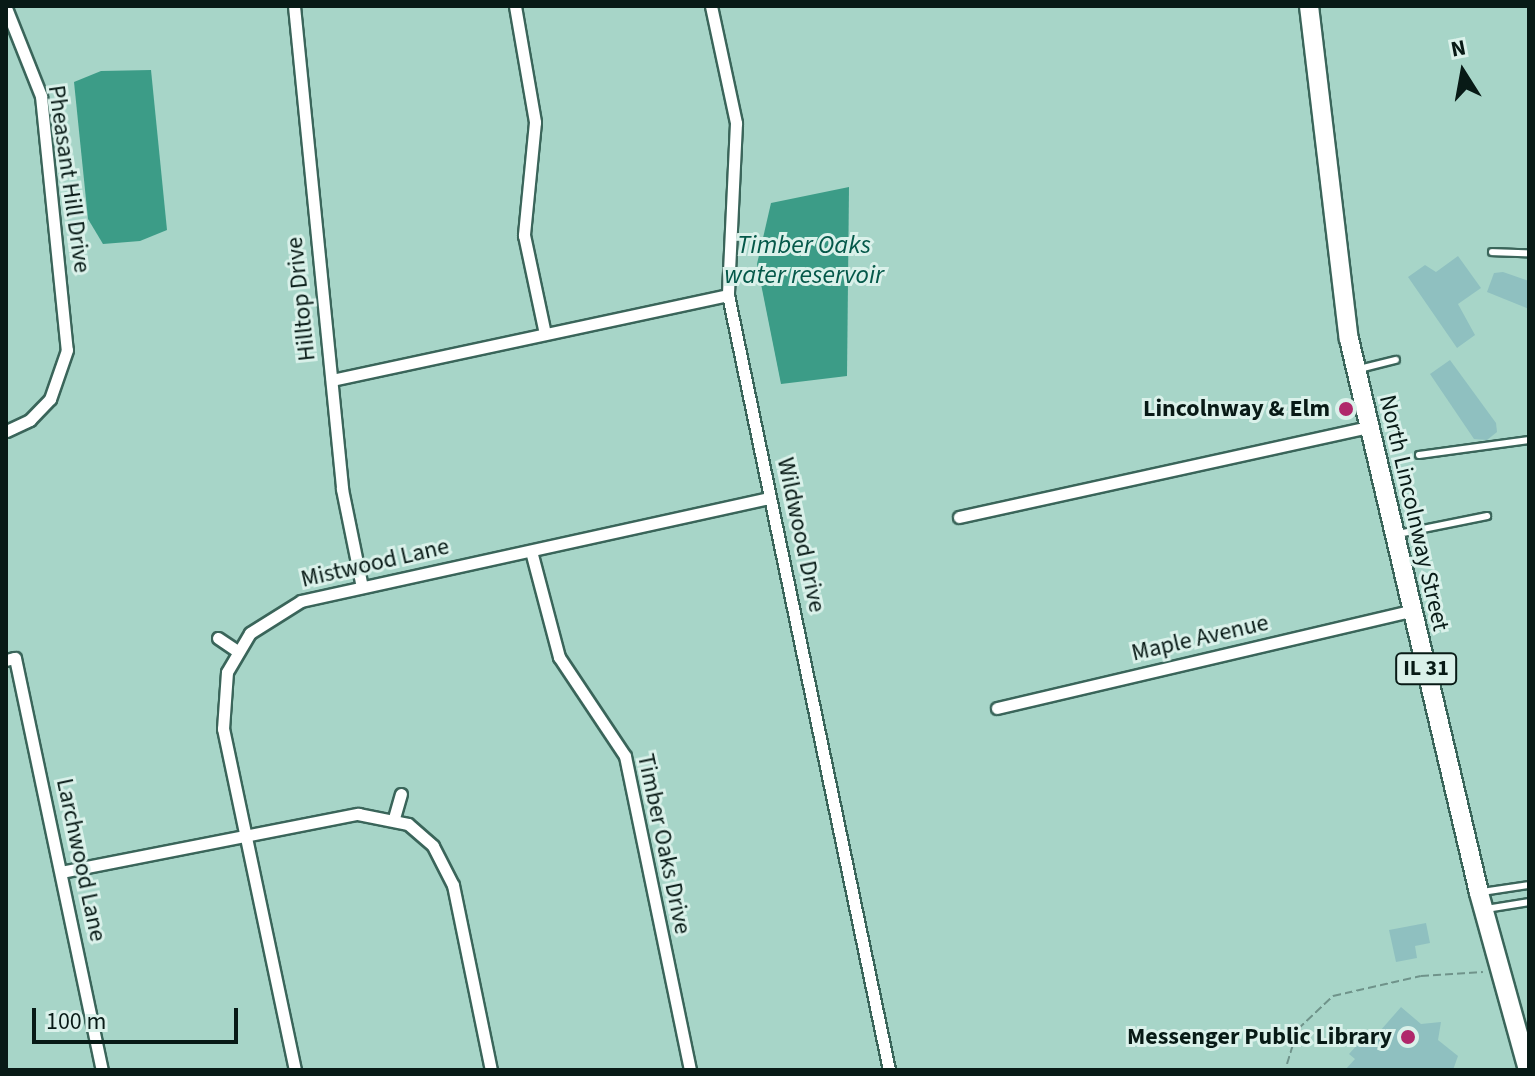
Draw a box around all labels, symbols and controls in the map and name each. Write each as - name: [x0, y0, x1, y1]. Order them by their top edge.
- text: N: [1448, 31, 1469, 66]
- north arrow: [1423, 32, 1503, 112]
- street label: Pheasant Hill Drive: [42, 83, 96, 275]
- water label: Timber Oaks water reservoir: [724, 229, 884, 290]
- street label: Hilltop Drive: [280, 235, 322, 363]
- street label: North Lincolnway Street: [1373, 392, 1455, 634]
- place label: Lincolnway & Elm: [1143, 395, 1330, 423]
- marker: Lincolnway & Elm: [1337, 400, 1355, 418]
- street label: Wildwood Drive: [771, 455, 831, 615]
- street label: Mistwood Lane: [298, 532, 452, 594]
- street label: Maple Avenue: [1129, 608, 1271, 668]
- road number: IL 31: [1394, 651, 1458, 687]
- street label: Timber Oaks Drive: [631, 751, 697, 937]
- street label: Larchwood Lane: [50, 776, 112, 944]
- scale bar: [36, 992, 242, 1042]
- text: 100 m: [46, 1004, 106, 1039]
- place label: Messenger Public Library: [1127, 1023, 1392, 1051]
- marker: Messenger Public Library: [1399, 1028, 1417, 1046]

